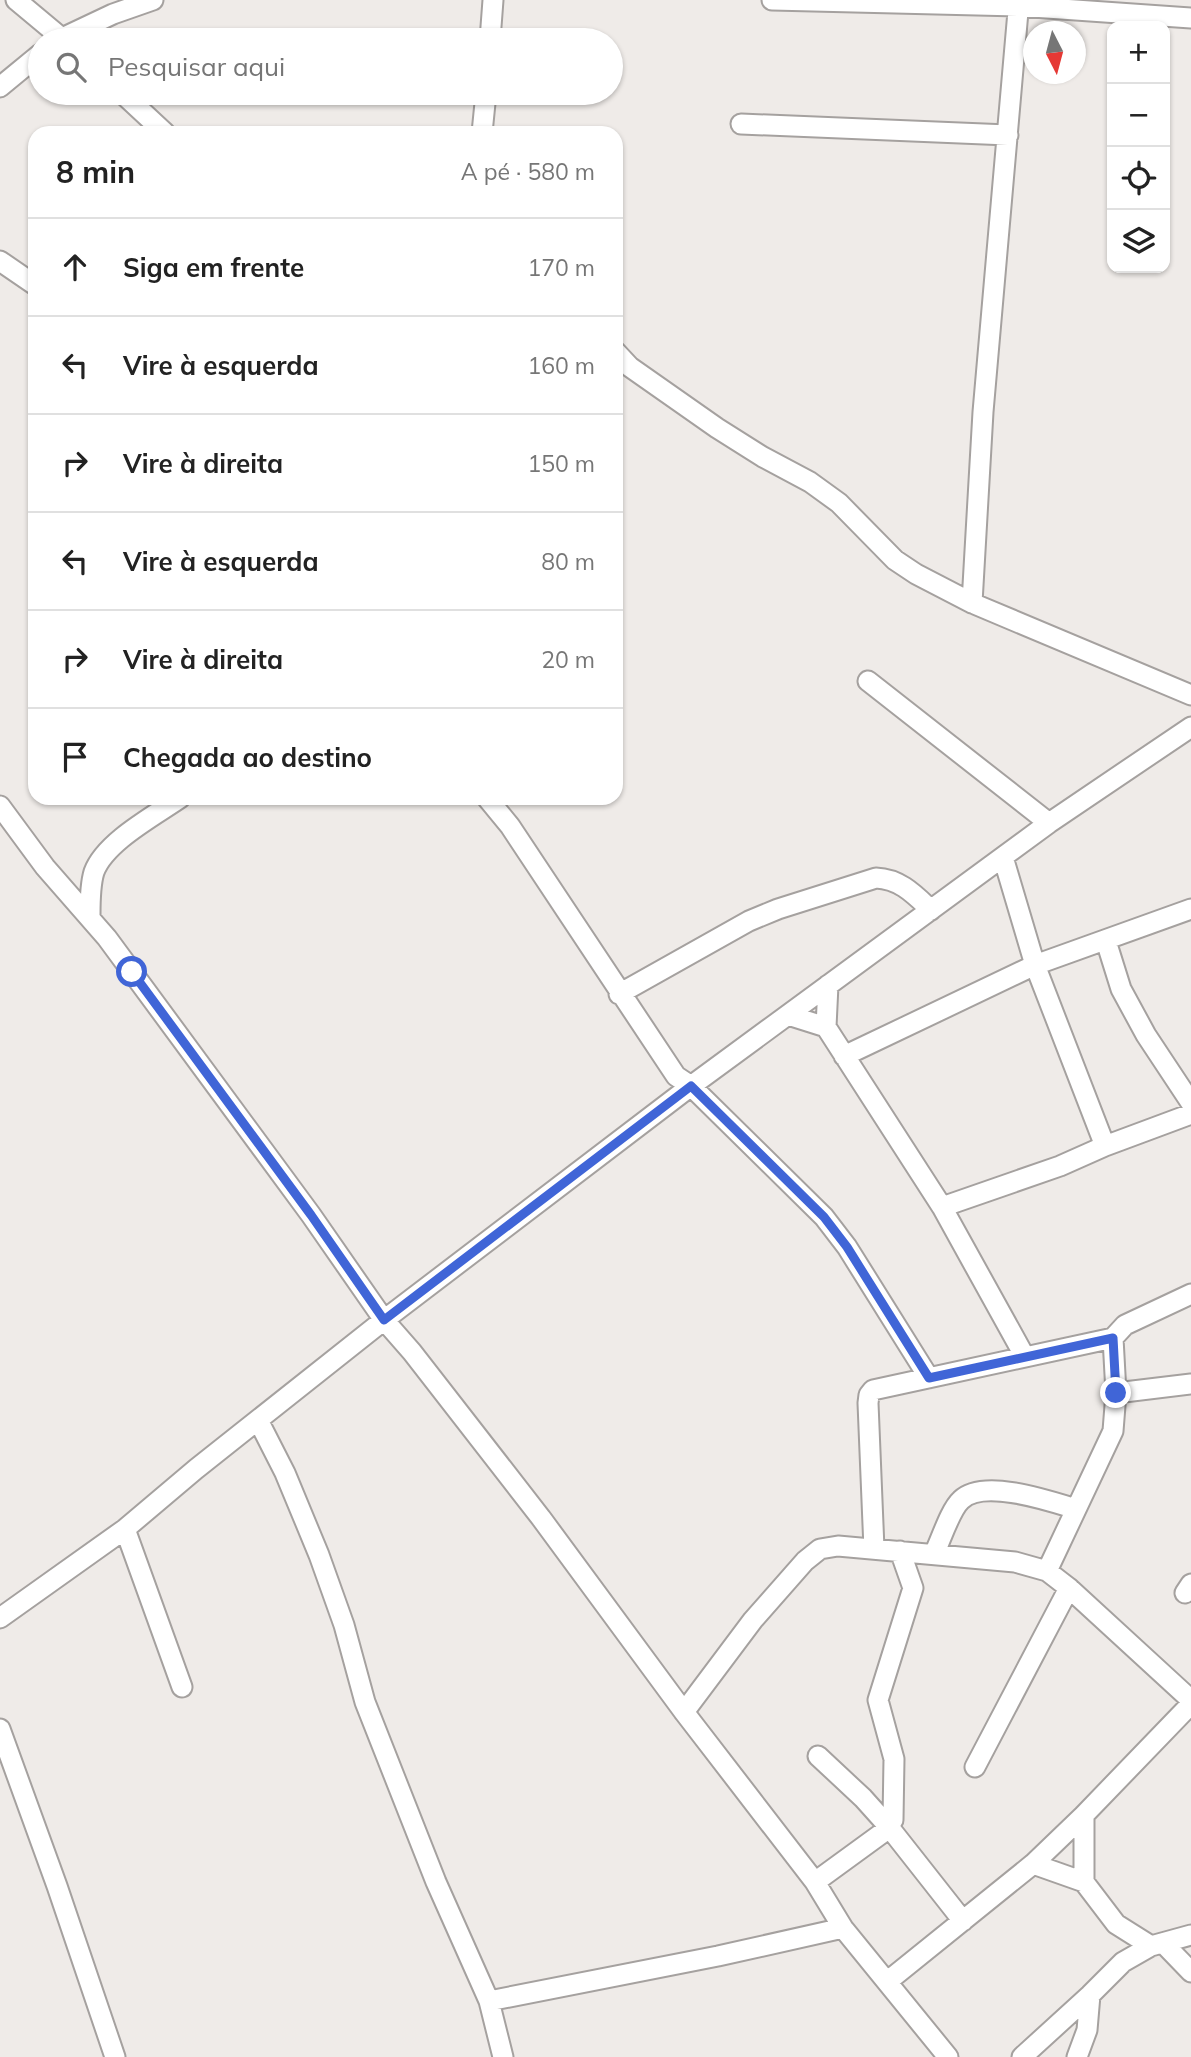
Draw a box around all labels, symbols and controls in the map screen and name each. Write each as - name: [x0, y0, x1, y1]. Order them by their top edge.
- north arrow: [1023, 21, 1086, 84]
- map controls: [1107, 21, 1170, 273]
- button: +: [1107, 21, 1170, 84]
- search box: [28, 28, 623, 105]
- icon: search: [52, 48, 90, 86]
- text: Pesquisar aqui: [108, 50, 285, 83]
- button: −: [1107, 84, 1170, 147]
- button: locate: [1107, 147, 1170, 210]
- text: 8 min: [56, 153, 135, 191]
- text: A pé · 580 m: [461, 157, 595, 186]
- button: layers: [1107, 210, 1170, 273]
- icon: ahead: [56, 248, 94, 286]
- text: Siga em frente: [123, 251, 304, 284]
- text: 170 m: [527, 253, 595, 282]
- icon: left: [56, 346, 94, 384]
- text: Vire à esquerda: [123, 349, 319, 382]
- text: 160 m: [527, 351, 595, 380]
- icon: right: [56, 444, 94, 482]
- text: Vire à direita: [123, 447, 283, 480]
- text: 150 m: [527, 449, 595, 478]
- icon: left: [56, 542, 94, 580]
- text: Vire à esquerda: [123, 545, 319, 578]
- text: 80 m: [541, 547, 595, 576]
- icon: right: [56, 640, 94, 678]
- text: Vire à direita: [123, 643, 283, 676]
- text: 20 m: [541, 645, 595, 674]
- icon: arrive: [56, 738, 94, 776]
- text: Chegada ao destino: [123, 741, 372, 774]
- route start: [116, 956, 147, 987]
- route end: [1100, 1377, 1131, 1408]

